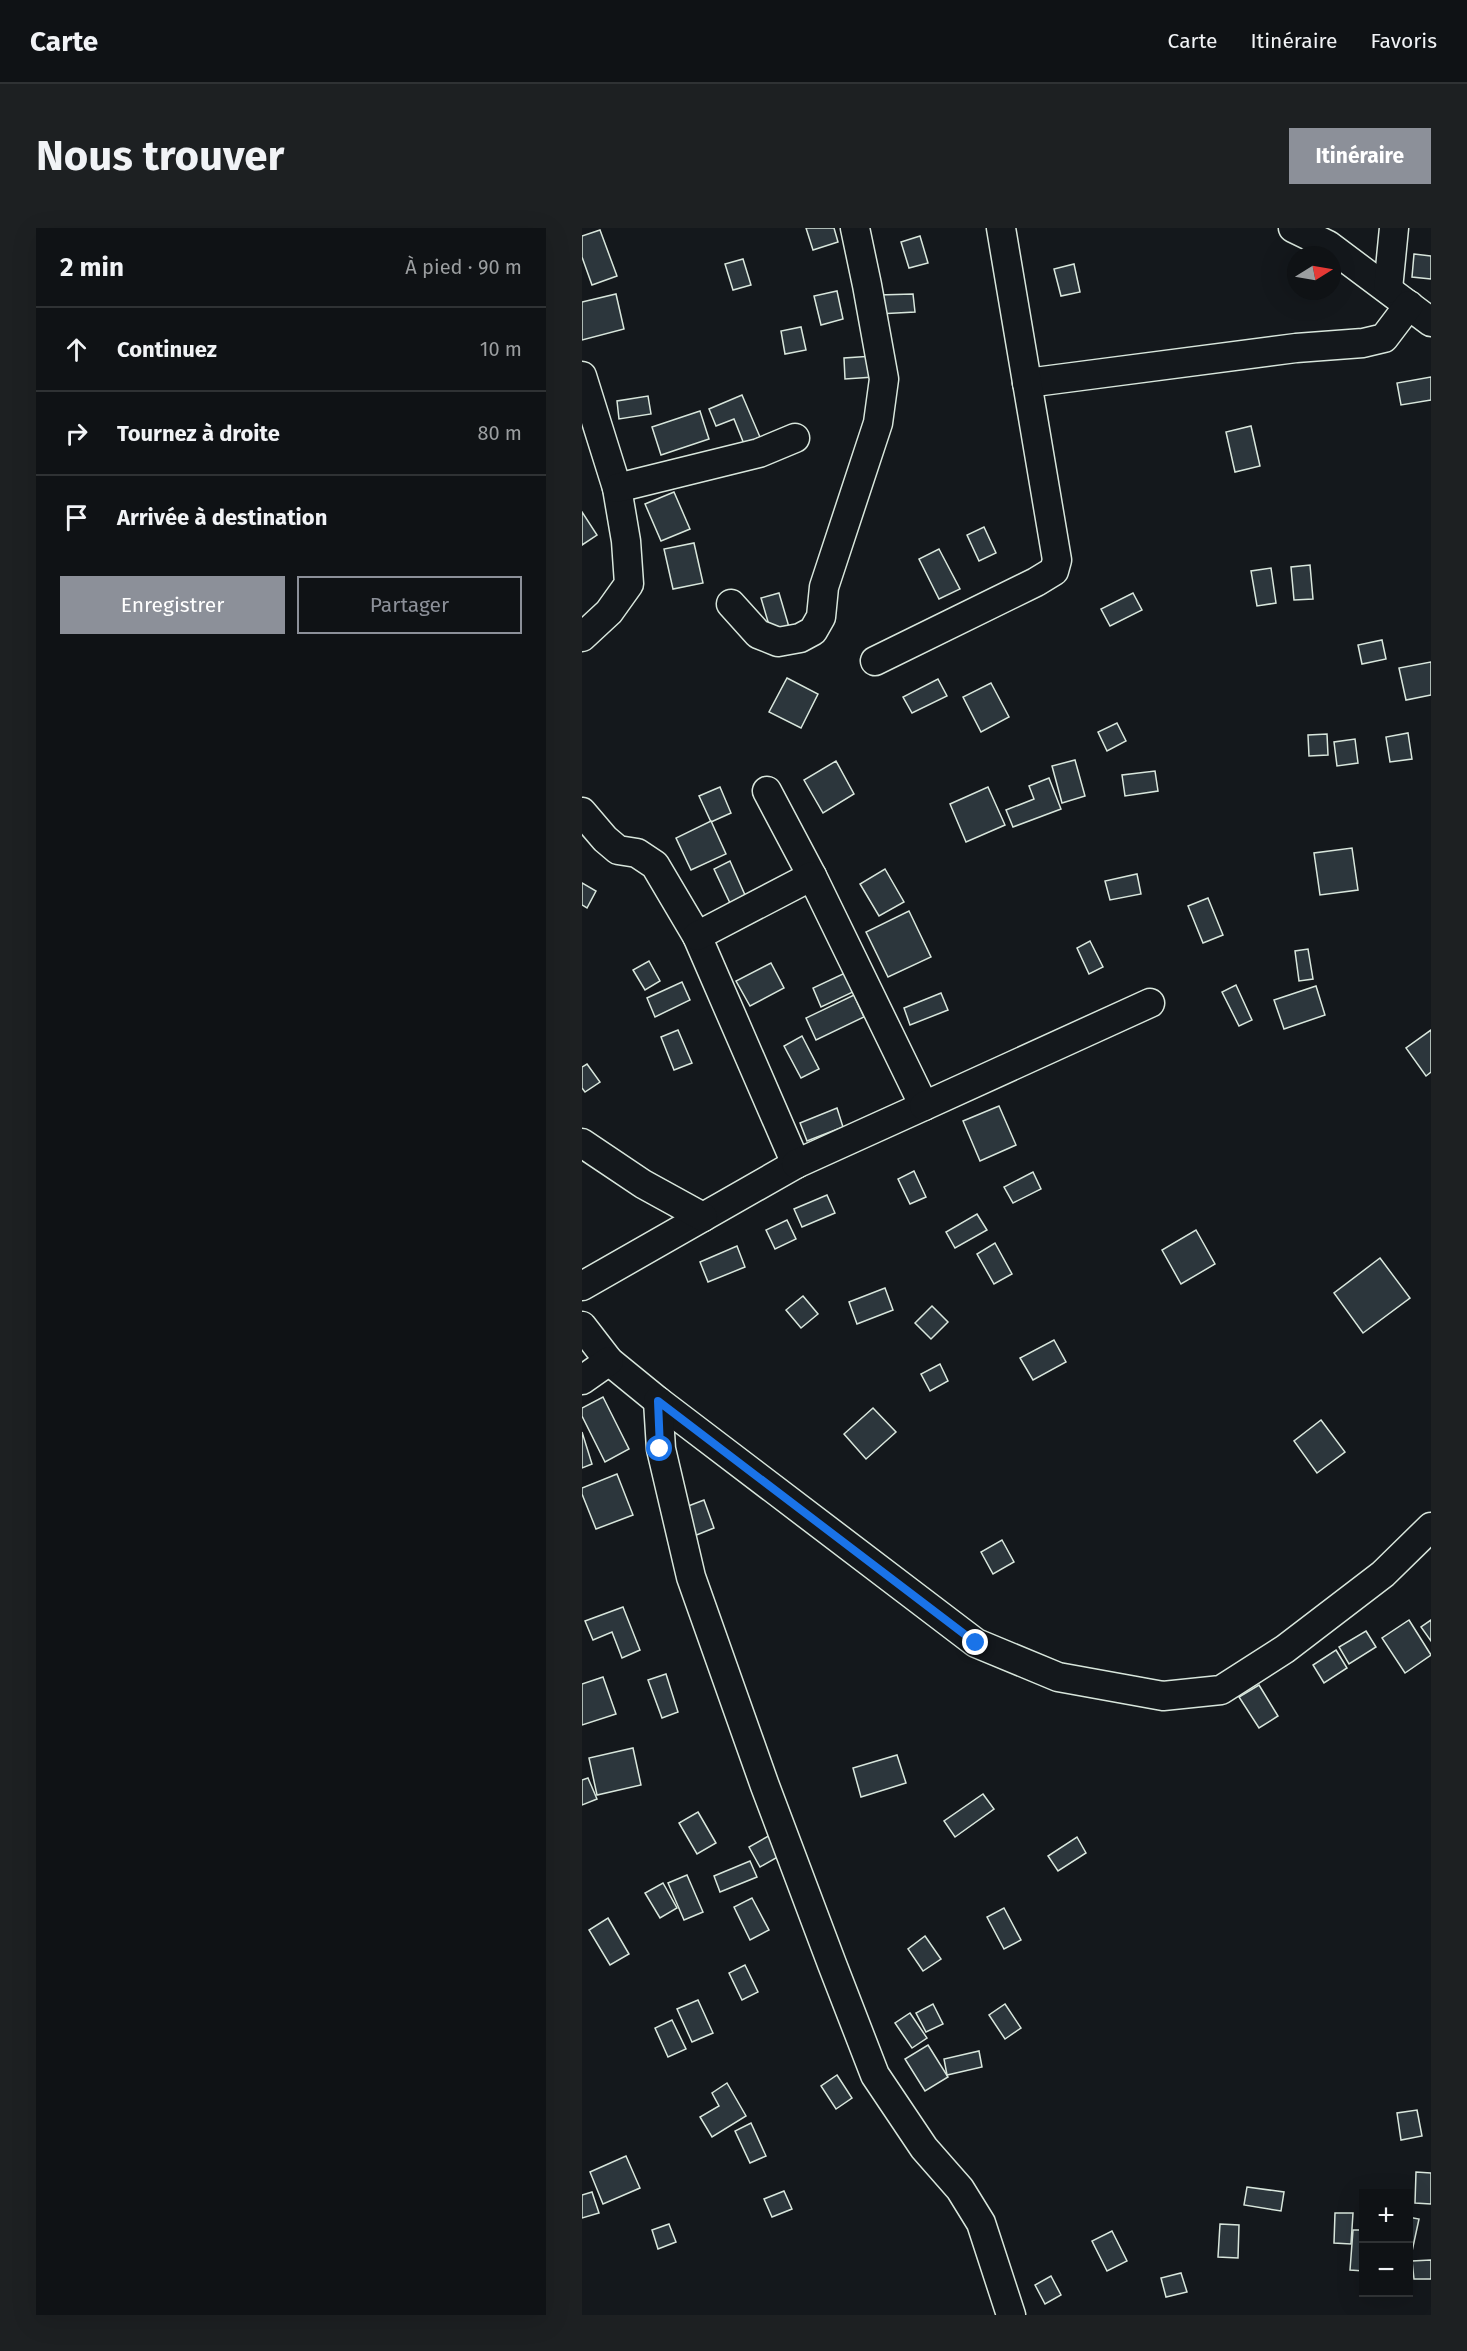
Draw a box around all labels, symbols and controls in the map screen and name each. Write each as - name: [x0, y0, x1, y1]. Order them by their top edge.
- text: Carte: [30, 25, 98, 58]
- text: Carte: [1168, 28, 1217, 54]
- text: Itinéraire: [1250, 28, 1337, 54]
- text: Favoris: [1370, 28, 1437, 54]
- button: Itinéraire: [1289, 128, 1431, 184]
- text: Nous trouver: [36, 131, 284, 181]
- north arrow: [1287, 246, 1341, 300]
- text: 2 min: [60, 252, 124, 283]
- text: À pied · 90 m: [405, 255, 522, 279]
- icon: ahead: [60, 333, 93, 366]
- text: Continuez: [117, 336, 217, 363]
- text: 10 m: [480, 337, 522, 361]
- icon: right: [60, 417, 93, 450]
- text: Tournez à droite: [117, 420, 280, 447]
- text: 80 m: [477, 421, 522, 445]
- icon: arrive: [60, 501, 93, 534]
- text: Arrivée à destination: [117, 504, 327, 531]
- button: Enregistrer: [60, 576, 285, 634]
- button: Partager: [297, 576, 522, 634]
- route start: [646, 1435, 672, 1461]
- route end: [962, 1629, 988, 1655]
- map controls: [1359, 2189, 1413, 2297]
- button: +: [1359, 2189, 1413, 2243]
- button: −: [1359, 2243, 1413, 2297]

